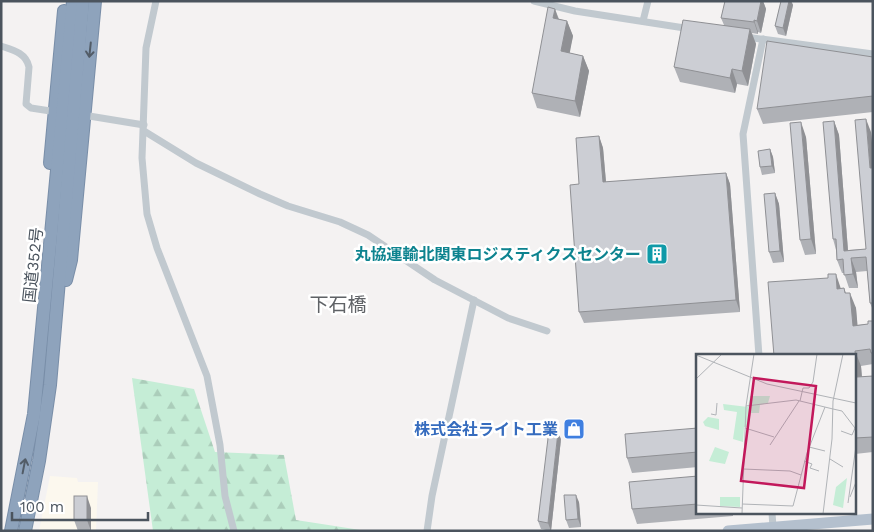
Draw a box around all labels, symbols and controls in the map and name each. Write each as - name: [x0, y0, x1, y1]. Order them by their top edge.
- one-way arrow: [85, 41, 95, 57]
- street label: 国道352号: [20, 226, 46, 304]
- building icon: 丸協運輸北関東ロジスティクスセンター: [645, 242, 669, 266]
- place label: 丸協運輸北関東ロジスティクスセンター: [354, 245, 641, 264]
- district label: 下石橋: [309, 293, 367, 316]
- inset map: [696, 354, 856, 514]
- shop icon: 株式会社ライト工業: [562, 417, 586, 441]
- place label: 株式会社ライト工業: [414, 420, 558, 439]
- one-way arrow: [20, 458, 30, 474]
- scale bar: [12, 490, 149, 522]
- text: 100 m: [20, 498, 64, 516]

